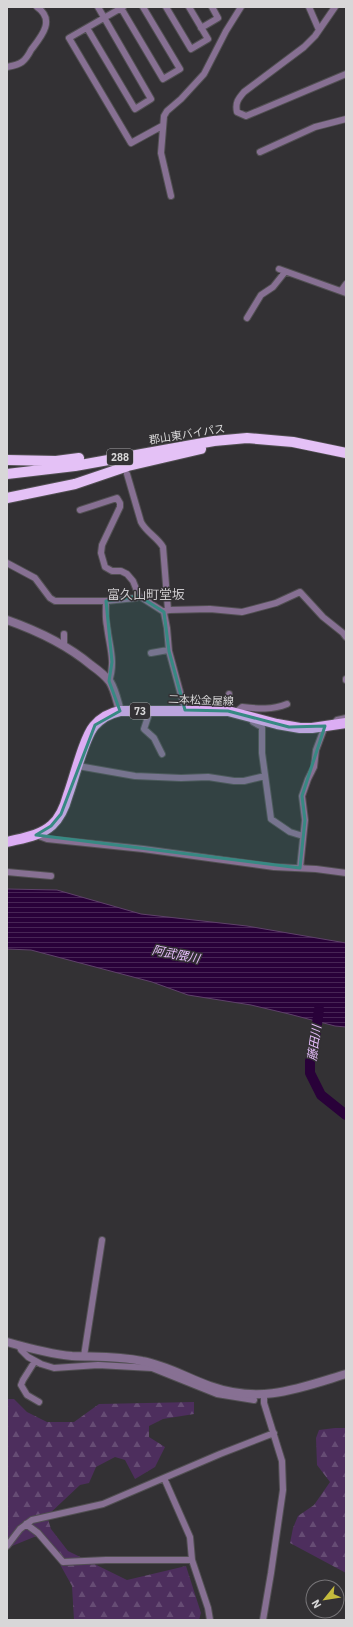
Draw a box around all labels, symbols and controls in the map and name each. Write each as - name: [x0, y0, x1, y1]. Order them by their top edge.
- street label: 郡山東バイパス: [148, 421, 226, 447]
- road number: 288: [107, 449, 133, 465]
- district label: 富久山町堂坂: [107, 586, 185, 603]
- street label: 二本松金屋線: [168, 692, 234, 708]
- road number: 73: [130, 703, 150, 719]
- water label: 阿武隈川: [151, 942, 203, 966]
- water label: 藤田川: [304, 1022, 324, 1062]
- north arrow: [305, 1579, 345, 1619]
- text: N: [308, 1597, 324, 1611]

